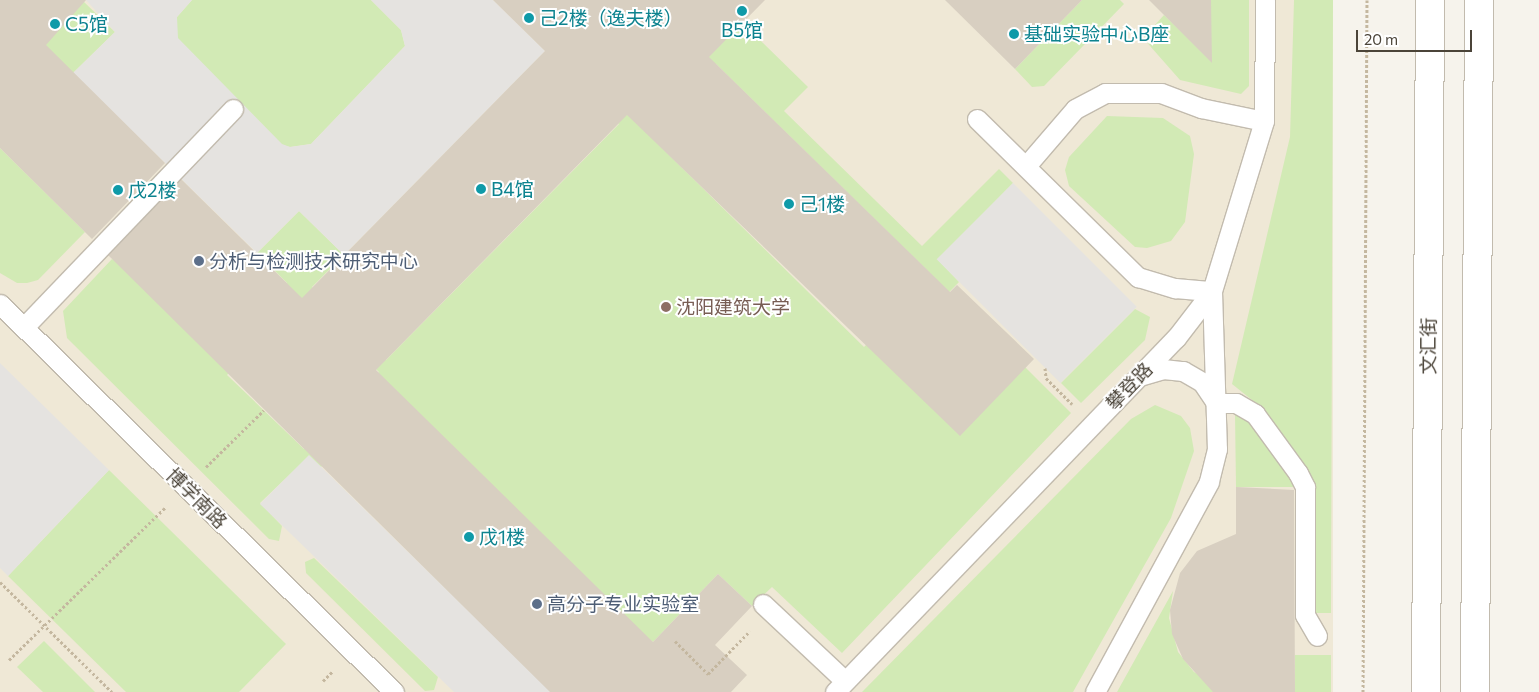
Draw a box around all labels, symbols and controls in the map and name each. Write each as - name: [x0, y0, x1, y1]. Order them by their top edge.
- marker: B5馆: [736, 5, 748, 17]
- place label: 己2楼（逸夫楼）: [539, 7, 683, 29]
- marker: 己2楼（逸夫楼）: [523, 12, 535, 24]
- place label: C5馆: [65, 13, 108, 35]
- marker: C5馆: [49, 18, 61, 30]
- place label: B5馆: [721, 19, 763, 41]
- scale bar: [1359, 20, 1475, 52]
- place label: 基础实验中心B座: [1024, 23, 1169, 45]
- marker: 基础实验中心B座: [1008, 28, 1020, 40]
- text: 20 m: [1364, 30, 1398, 48]
- place label: B4馆: [491, 178, 534, 200]
- place label: 戊2楼: [128, 179, 177, 201]
- marker: B4馆: [475, 183, 487, 195]
- marker: 戊2楼: [112, 184, 124, 196]
- place label: 己1楼: [799, 193, 845, 215]
- marker: 己1楼: [783, 198, 795, 210]
- place label: 分析与检测技术研究中心: [209, 250, 418, 272]
- marker: 分析与检测技术研究中心: [193, 255, 205, 267]
- place label: 沈阳建筑大学: [676, 296, 790, 318]
- marker: 沈阳建筑大学: [660, 301, 672, 313]
- street label: 文汇街: [1417, 318, 1439, 374]
- street label: 攀登路: [1101, 358, 1157, 414]
- street label: 博学南路: [162, 463, 232, 533]
- place label: 戊1楼: [479, 526, 525, 548]
- marker: 戊1楼: [463, 531, 475, 543]
- place label: 高分子专业实验室: [547, 593, 699, 615]
- marker: 高分子专业实验室: [531, 598, 543, 610]

